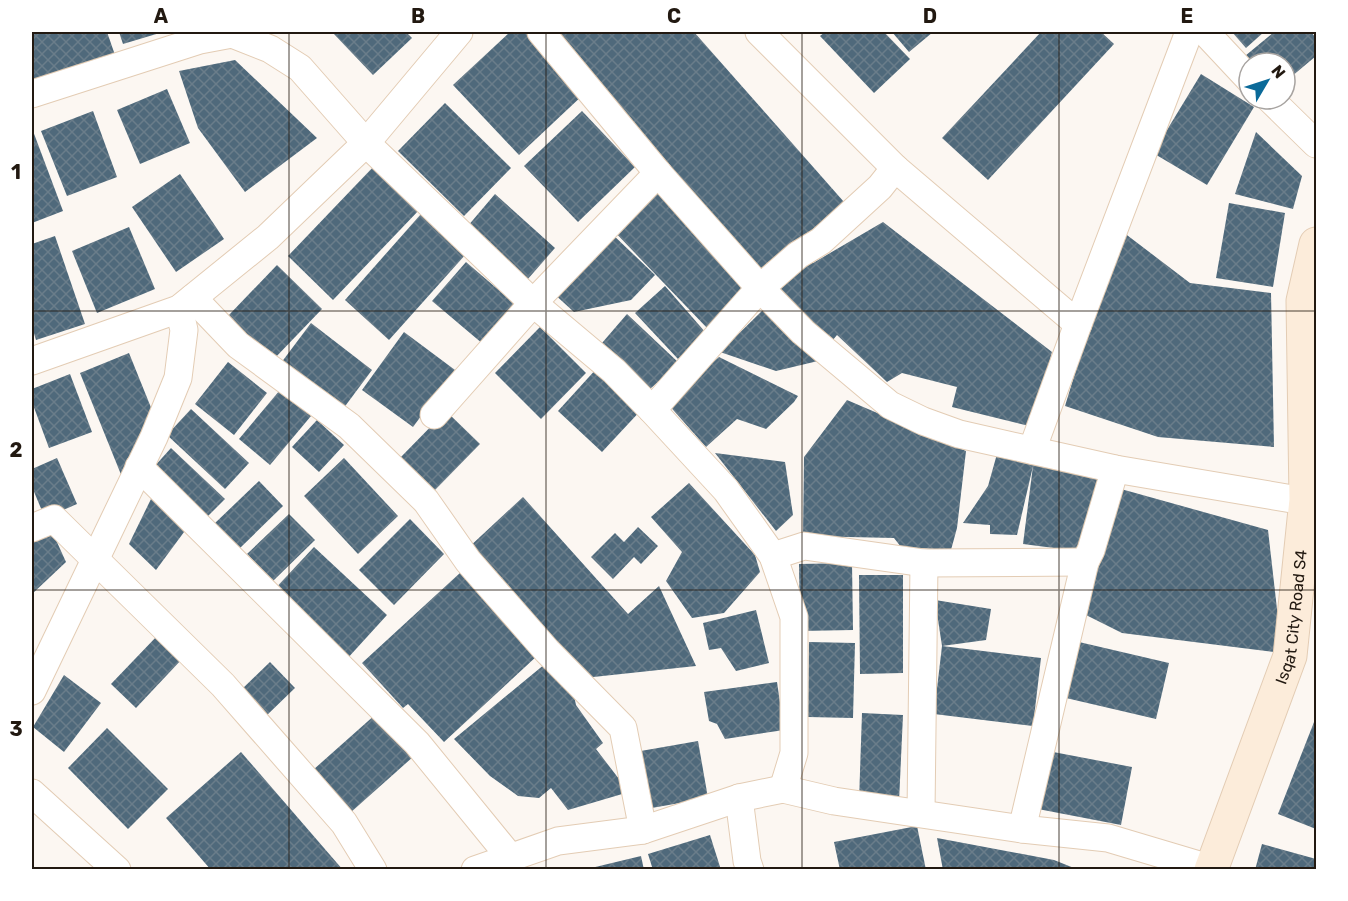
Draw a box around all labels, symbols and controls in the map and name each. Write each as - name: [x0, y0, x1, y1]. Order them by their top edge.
- text: A: [154, 4, 169, 28]
- text: B: [411, 4, 425, 28]
- text: C: [667, 4, 681, 28]
- text: D: [923, 4, 937, 28]
- text: E: [1181, 4, 1193, 28]
- north arrow: [1237, 51, 1297, 111]
- text: N: [1267, 61, 1289, 82]
- text: 1: [11, 160, 21, 184]
- text: 2: [10, 438, 23, 462]
- street label: Isqat City Road S4: [1271, 549, 1310, 687]
- text: 3: [9, 717, 23, 741]

